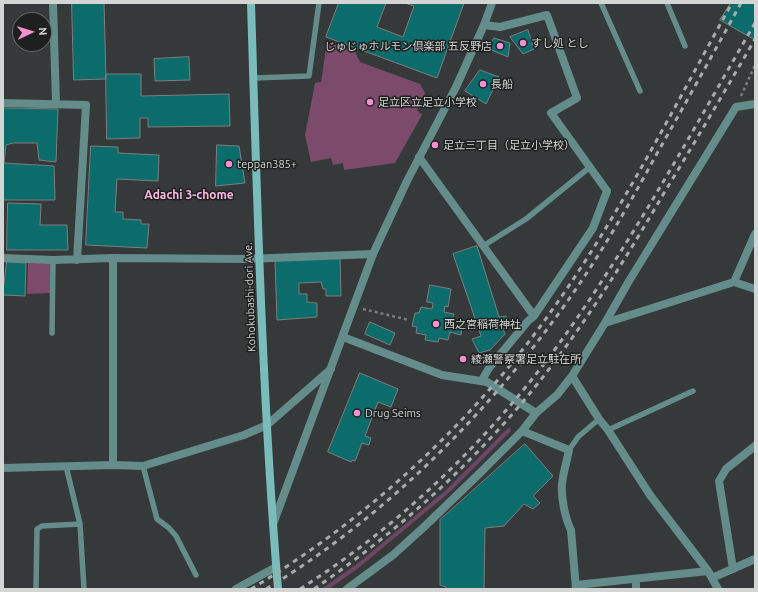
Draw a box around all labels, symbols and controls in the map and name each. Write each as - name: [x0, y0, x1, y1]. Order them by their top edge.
- north arrow: [12, 12, 52, 52]
- text: N: [37, 27, 49, 36]
- place label: すし処 とし: [531, 36, 589, 50]
- marker: すし処 とし: [518, 38, 528, 48]
- place label: じゅじゅホルモン倶楽部 五反野店: [324, 39, 492, 53]
- marker: じゅじゅホルモン倶楽部 五反野店: [495, 41, 505, 51]
- place label: 長船: [491, 77, 513, 91]
- marker: 長船: [478, 79, 488, 89]
- place label: 足立区立足立小学校: [378, 95, 477, 109]
- marker: 足立区立足立小学校: [365, 97, 375, 107]
- place label: 足立三丁目（足立小学校）: [443, 138, 575, 152]
- marker: 足立三丁目（足立小学校）: [430, 140, 440, 150]
- place label: teppan385+: [237, 157, 297, 171]
- marker: teppan385+: [224, 159, 234, 169]
- district label: Adachi 3-chome: [144, 188, 234, 202]
- street label: Kohokubashi-dori Ave.: [241, 242, 259, 352]
- place label: 西之宮稲荷神社: [444, 317, 521, 331]
- marker: 西之宮稲荷神社: [431, 319, 441, 329]
- place label: 綾瀬警察署足立駐在所: [471, 352, 581, 366]
- marker: 綾瀬警察署足立駐在所: [458, 354, 468, 364]
- place label: Drug Seims: [365, 406, 421, 420]
- marker: Drug Seims: [352, 408, 362, 418]

